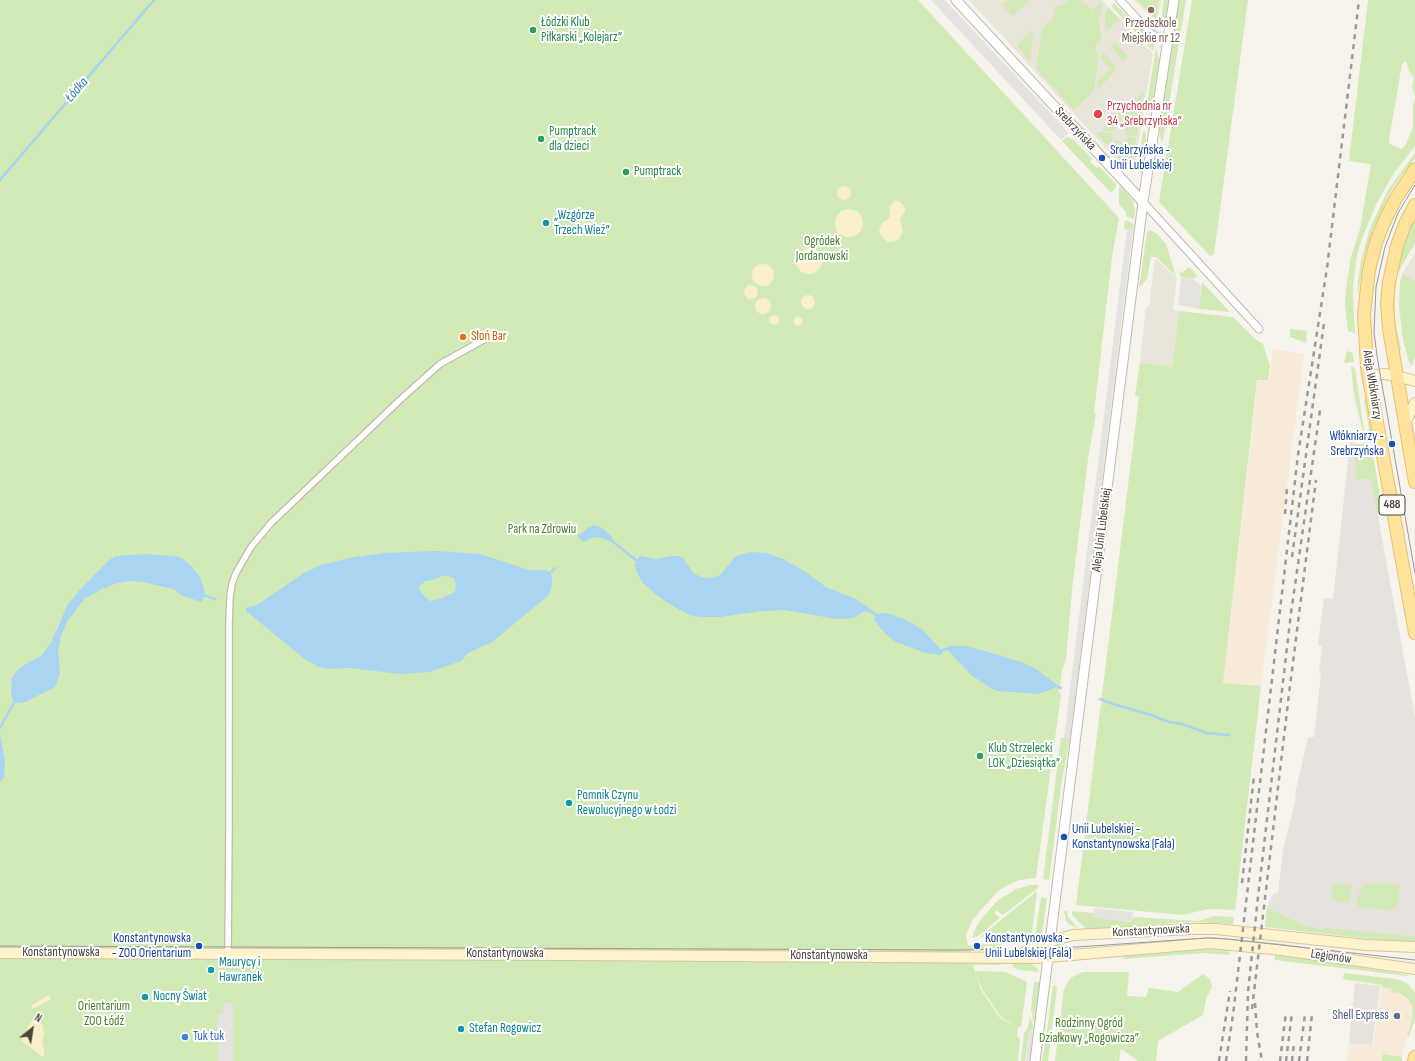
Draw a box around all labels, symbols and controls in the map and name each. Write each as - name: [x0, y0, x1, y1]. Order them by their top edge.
- marker: Przedszkole Miejskie nr 12: [1146, 5, 1156, 15]
- place label: Łódzki Klub Piłkarski „Kolejarz”: [541, 15, 622, 46]
- place label: Przedszkole Miejskie nr 12: [1122, 16, 1180, 47]
- marker: Łódzki Klub Piłkarski „Kolejarz”: [528, 25, 538, 35]
- water label: Łódka: [62, 74, 92, 106]
- place label: Przychodnia nr 34 „Srebrzyńska”: [1107, 99, 1182, 130]
- street label: Srebrzyńska: [1051, 104, 1099, 154]
- marker: Przychodnia nr 34 „Srebrzyńska”: [1092, 108, 1104, 120]
- place label: Pumptrack dla dzieci: [549, 124, 596, 155]
- marker: Pumptrack dla dzieci: [536, 134, 546, 144]
- place label: Srebrzyńska - Unii Lubelskiej: [1110, 143, 1172, 174]
- marker: Srebrzyńska - Unii Lubelskiej: [1097, 153, 1107, 163]
- place label: Pumptrack: [634, 164, 681, 180]
- marker: Pumptrack: [621, 167, 631, 177]
- place label: „Wzgórze Trzech Wież”: [554, 208, 610, 239]
- marker: „Wzgórze Trzech Wież”: [541, 218, 551, 228]
- park label: Ogródek Jordanowski: [796, 234, 848, 265]
- place label: Słoń Bar: [471, 329, 507, 345]
- marker: Słoń Bar: [458, 332, 468, 342]
- street label: Aleja Włókniarzy: [1359, 349, 1385, 421]
- place label: Włókniarzy - Srebrzyńska: [1329, 429, 1384, 460]
- marker: Włókniarzy - Srebrzyńska: [1387, 439, 1397, 449]
- street label: Aleja Unii Lubelskiej: [1089, 487, 1115, 573]
- road number: 488: [1379, 495, 1405, 515]
- park label: Park na Zdrowiu: [508, 522, 576, 538]
- place label: Klub Strzelecki LOK „Dziesiątka”: [988, 741, 1060, 772]
- marker: Klub Strzelecki LOK „Dziesiątka”: [975, 751, 985, 761]
- place label: Pomnik Czynu Rewolucyjnego w Łodzi: [577, 788, 676, 819]
- marker: Pomnik Czynu Rewolucyjnego w Łodzi: [564, 798, 574, 808]
- place label: Unii Lubelskiej - Konstantynowska (Fala): [1072, 822, 1175, 853]
- marker: Unii Lubelskiej - Konstantynowska (Fala): [1059, 832, 1069, 842]
- street label: Konstantynowska: [1112, 921, 1190, 941]
- place label: Konstantynowska - ZOO Orientarium: [112, 931, 191, 962]
- place label: Konstantynowska - Unii Lubelskiej (Fala): [985, 931, 1072, 962]
- marker: Konstantynowska - ZOO Orientarium: [194, 941, 204, 951]
- marker: Konstantynowska - Unii Lubelskiej (Fala): [972, 941, 982, 951]
- street label: Konstantynowska: [22, 945, 100, 961]
- street label: Konstantynowska: [466, 946, 544, 962]
- street label: Legionów: [1310, 946, 1352, 968]
- street label: Konstantynowska: [790, 948, 868, 964]
- place label: Maurycy i Hawranek: [219, 955, 262, 986]
- marker: Maurycy i Hawranek: [206, 965, 216, 975]
- place label: Nocny Świat: [153, 989, 207, 1005]
- marker: Nocny Świat: [140, 992, 150, 1002]
- park label: Orientarium ZOO Łódź: [78, 999, 130, 1030]
- place label: Shell Express: [1332, 1008, 1389, 1024]
- north arrow: [12, 1009, 52, 1049]
- text: N: [32, 1011, 44, 1025]
- marker: Shell Express: [1392, 1011, 1402, 1021]
- park label: Rodzinny Ogród Działkowy „Rogowicza”: [1039, 1016, 1139, 1047]
- place label: Stefan Rogowicz: [469, 1021, 541, 1037]
- marker: Stefan Rogowicz: [456, 1024, 466, 1034]
- place label: Tuk tuk: [193, 1029, 224, 1045]
- marker: Tuk tuk: [180, 1032, 190, 1042]

